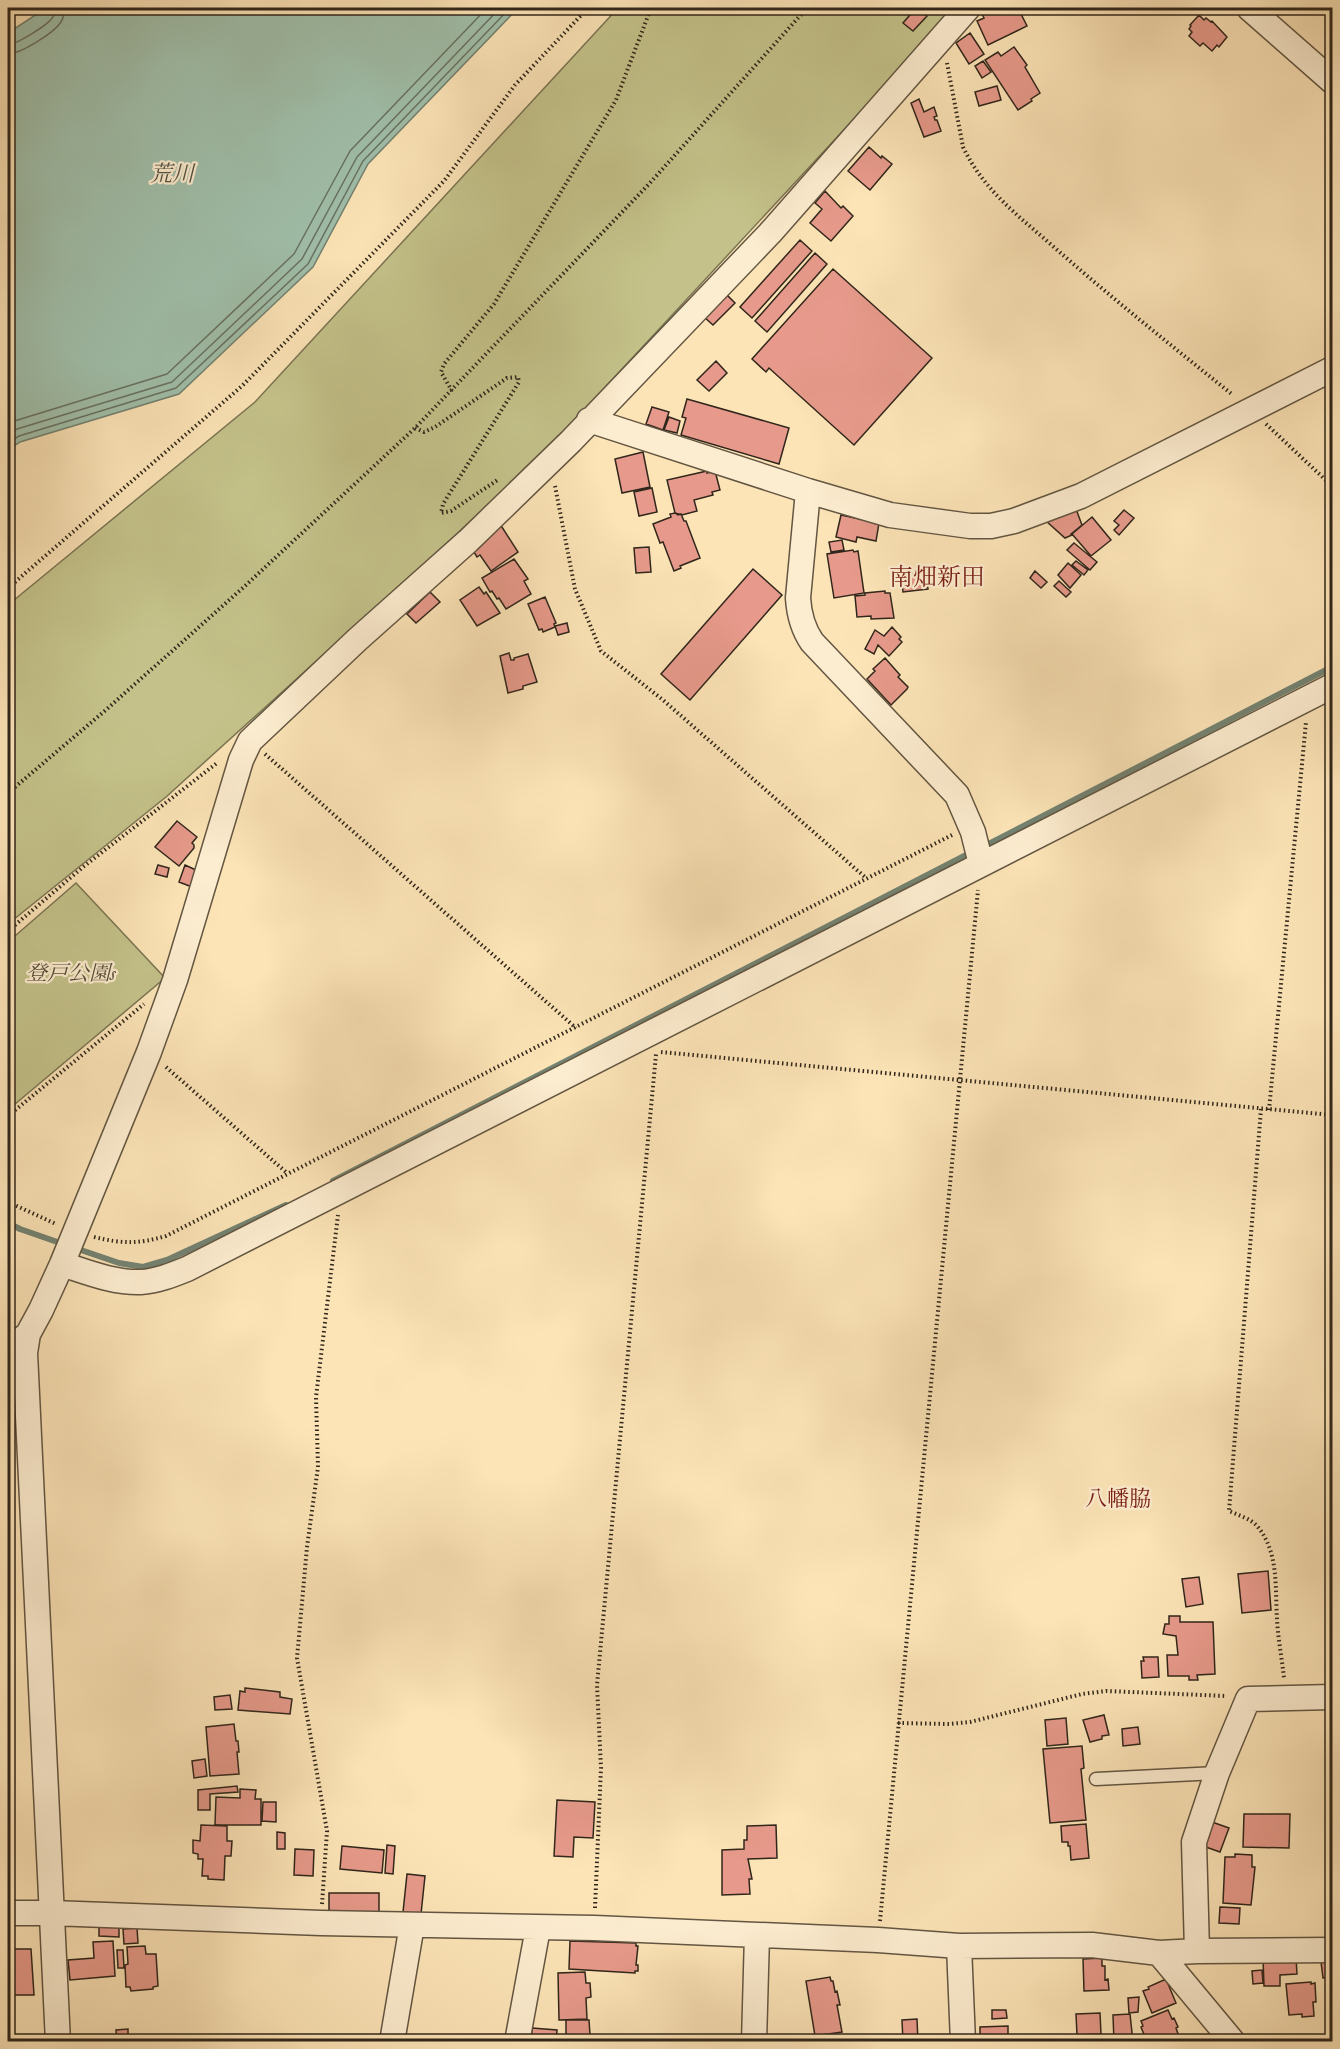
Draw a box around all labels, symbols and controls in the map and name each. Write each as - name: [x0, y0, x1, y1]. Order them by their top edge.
- water label: 荒川: [150, 160, 196, 188]
- district label: 南畑新田: [889, 562, 985, 593]
- park label: 登戸公園s: [26, 960, 117, 987]
- district label: 八幡脇: [1085, 1485, 1151, 1513]

